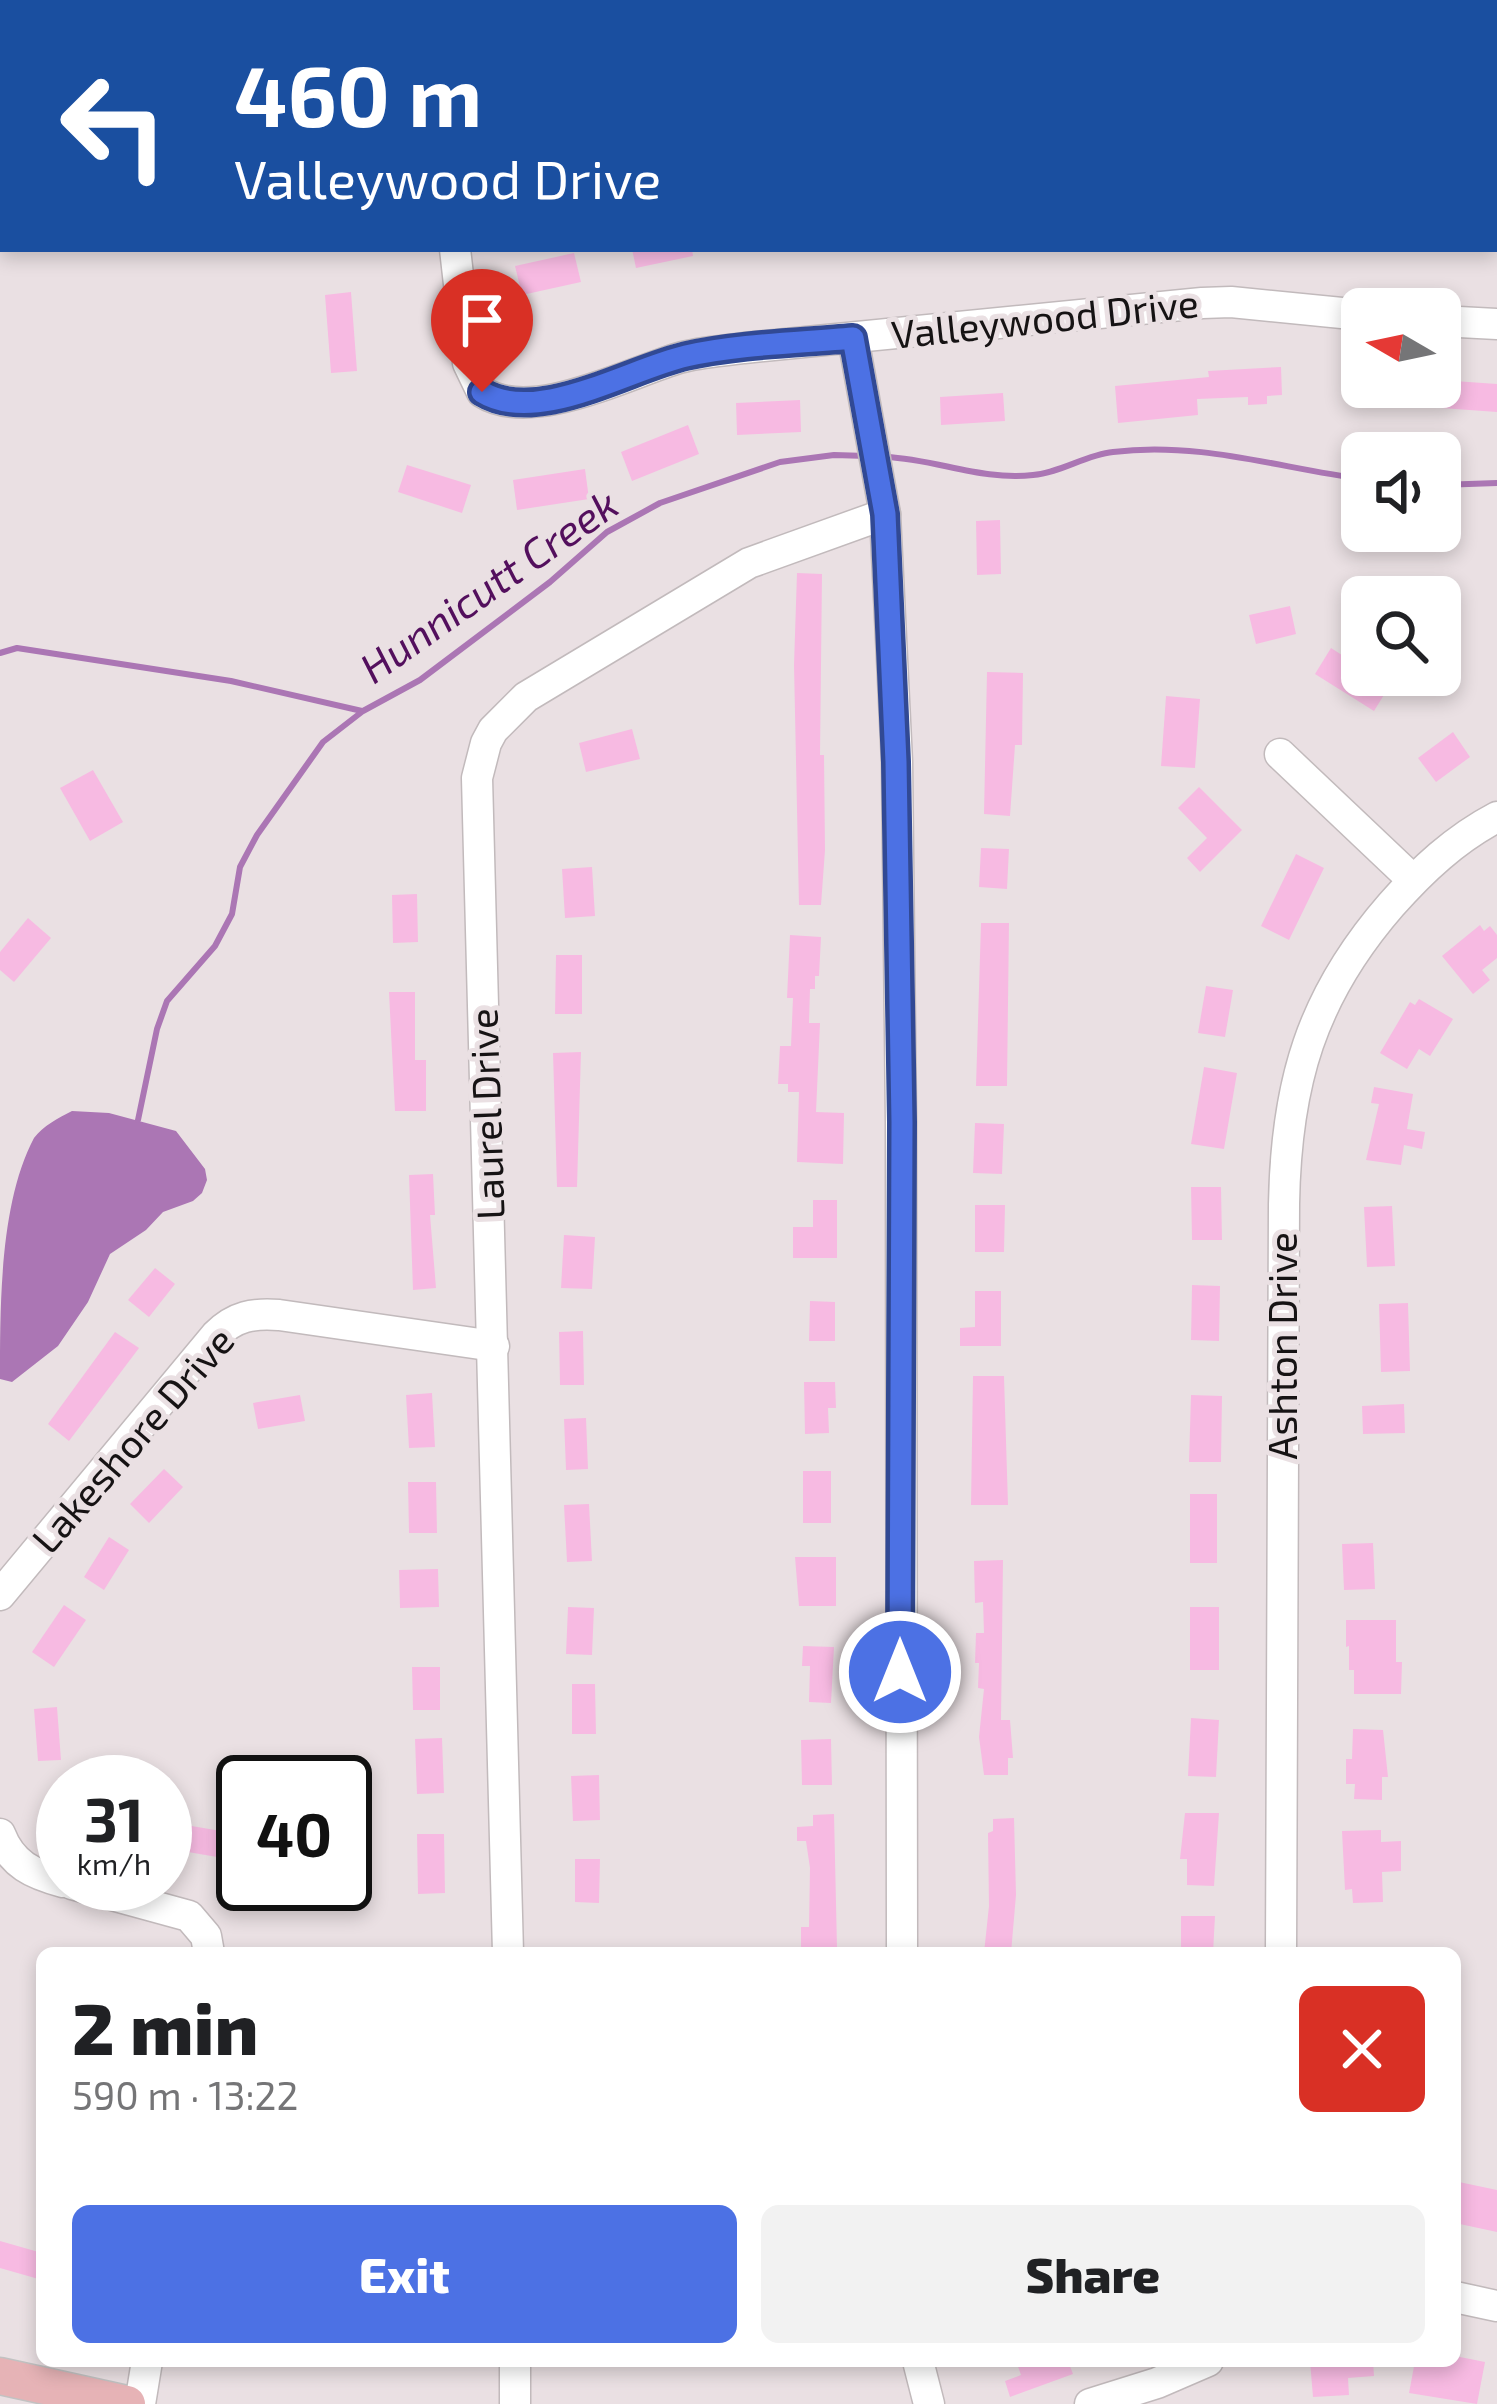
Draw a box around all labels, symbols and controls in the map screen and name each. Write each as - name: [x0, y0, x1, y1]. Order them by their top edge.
- text: 460 m: [234, 43, 482, 144]
- icon: left: [36, 48, 192, 204]
- text: Valleywood Drive: [234, 145, 661, 210]
- pin: [431, 269, 533, 392]
- street label: Valleywood Drive: [889, 278, 1201, 357]
- icon: arrive: [449, 287, 515, 353]
- north arrow: [1341, 288, 1461, 408]
- map controls: [1341, 288, 1461, 696]
- button: sound: [1341, 432, 1461, 552]
- water label: Hunnicutt Creek: [349, 477, 626, 692]
- button: search: [1341, 576, 1461, 696]
- street label: Laurel Drive: [458, 1007, 513, 1221]
- street label: Ashton Drive: [1258, 1232, 1305, 1460]
- street label: Lakeshore Drive: [21, 1317, 243, 1561]
- position arrow: [837, 1609, 963, 1735]
- speed limit sign: 40: [216, 1755, 372, 1911]
- text: 31: [84, 1782, 144, 1854]
- text: km/h: [77, 1845, 151, 1881]
- text: 2 min: [72, 1983, 258, 2069]
- button: close: [1299, 1986, 1425, 2112]
- text: 590 m · 13:22: [72, 2071, 298, 2118]
- button: Exit: [72, 2205, 737, 2343]
- button: Share: [761, 2205, 1425, 2343]

